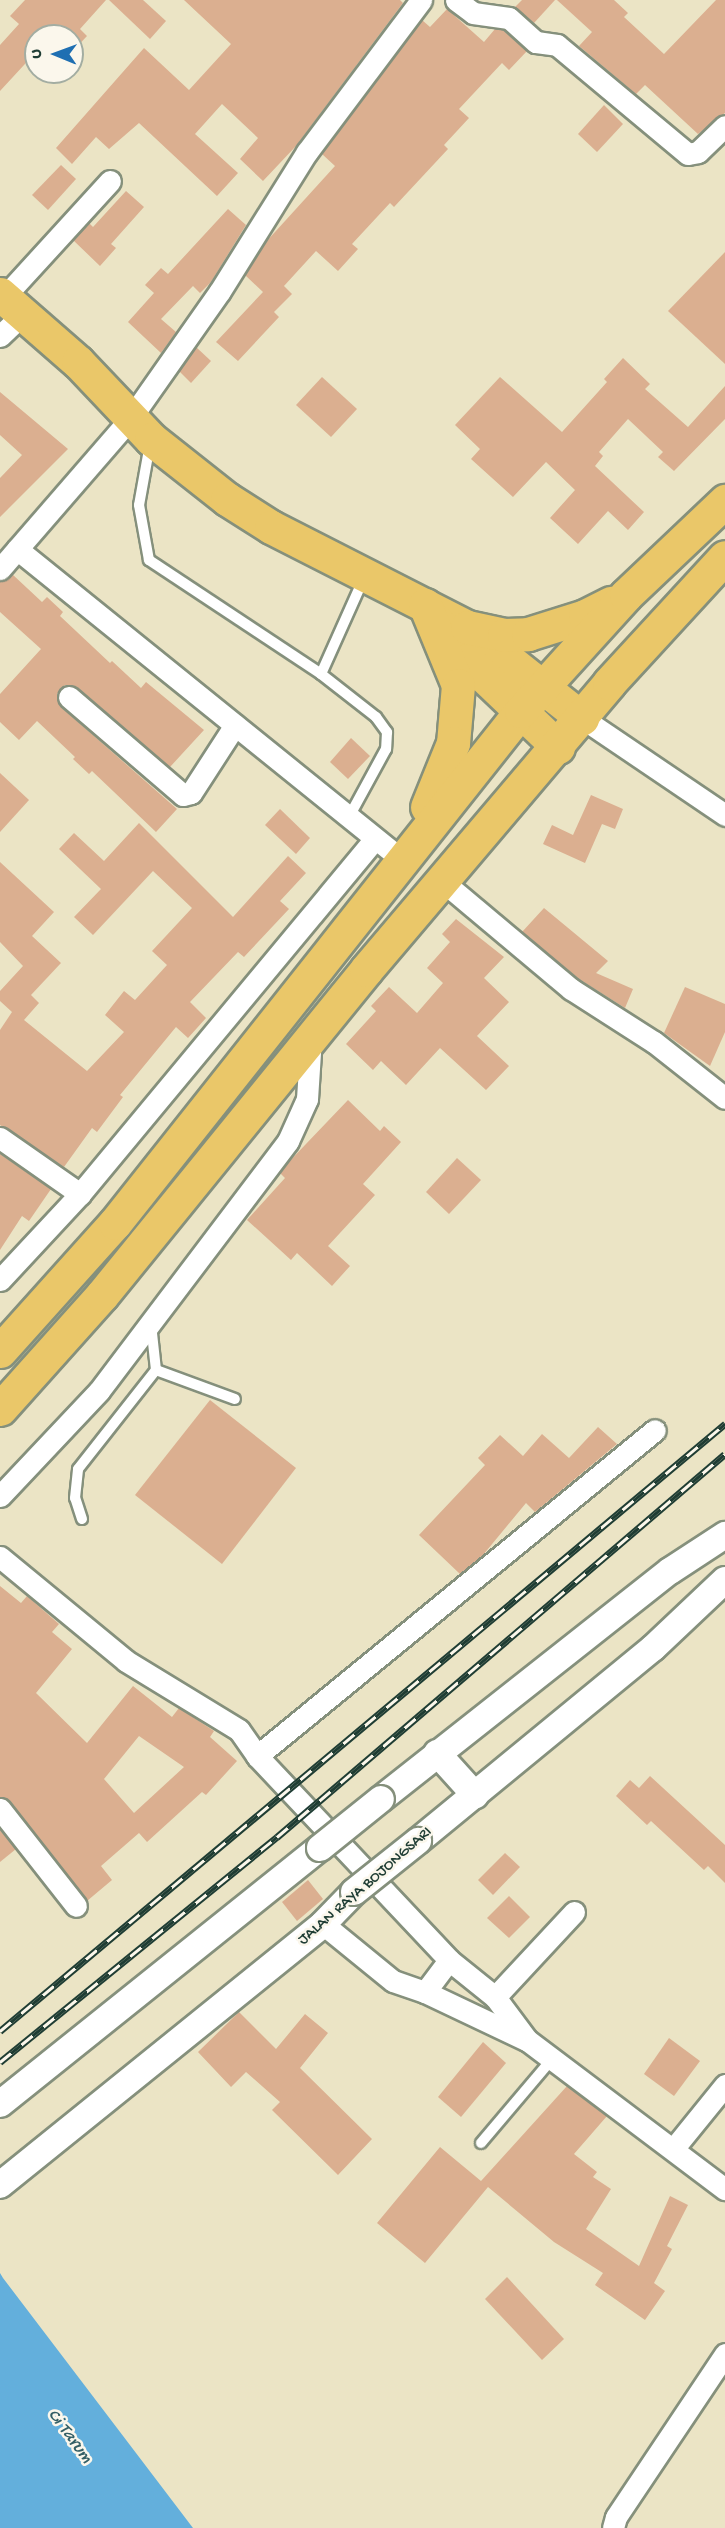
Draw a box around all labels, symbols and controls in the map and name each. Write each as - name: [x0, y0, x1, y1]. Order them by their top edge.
- north arrow: [24, 24, 84, 84]
- text: U: [28, 49, 47, 59]
- street label: JALAN RAYA BOJONGSARI: [295, 1824, 437, 1950]
- water label: Ci Tarum: [42, 2406, 96, 2468]

